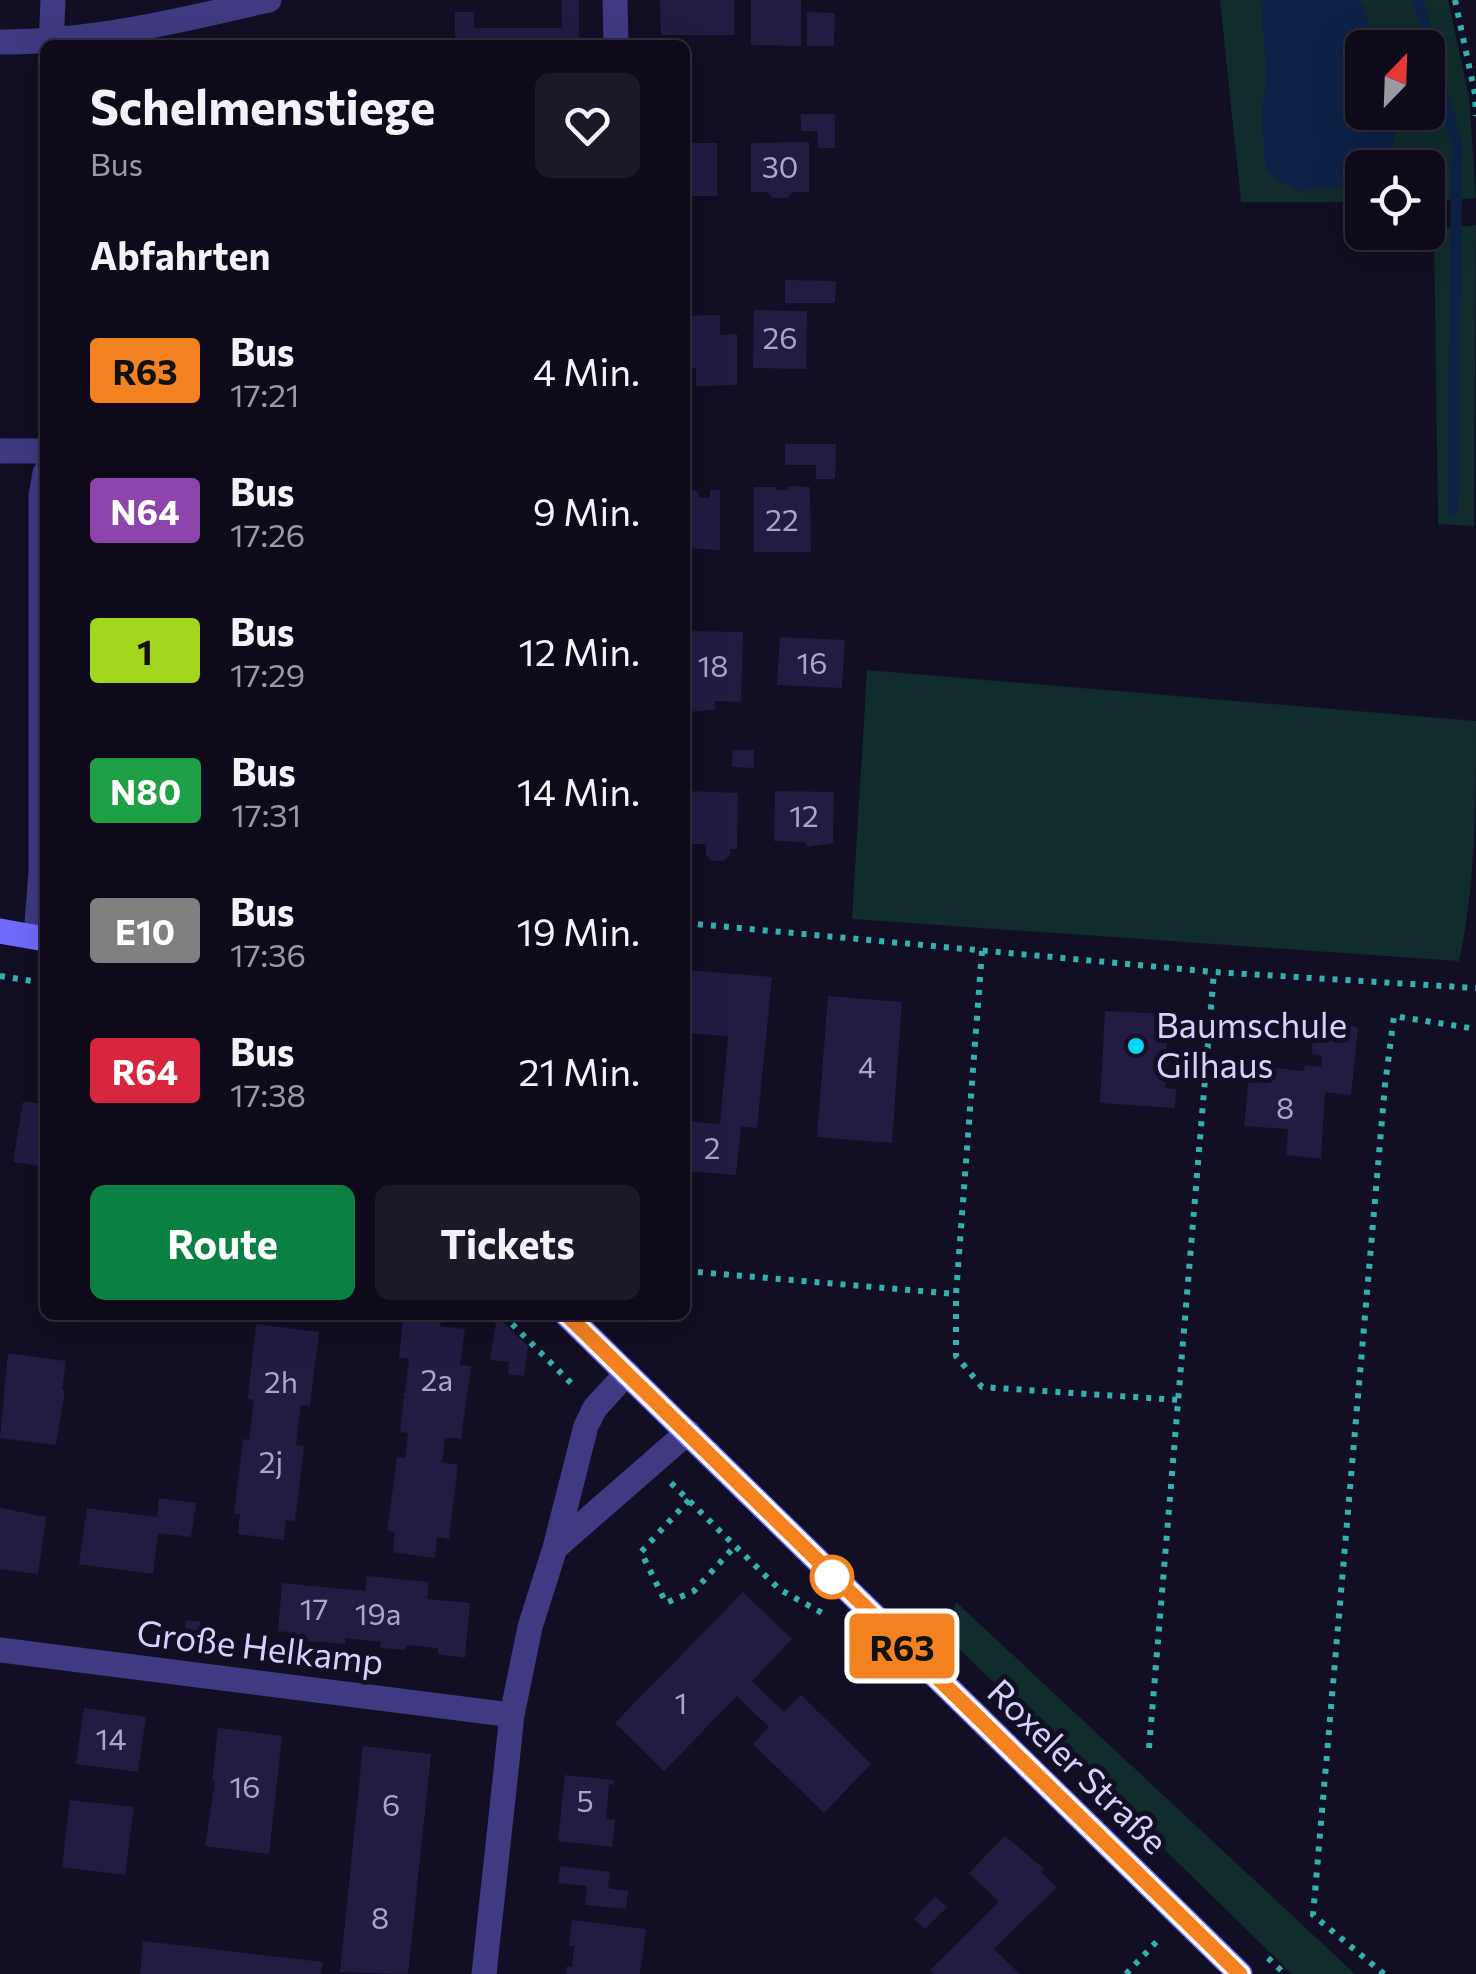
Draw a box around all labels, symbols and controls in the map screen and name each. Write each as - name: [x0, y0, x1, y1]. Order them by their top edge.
- north arrow: [1345, 30, 1445, 130]
- map controls: [1345, 30, 1445, 250]
- button: heart: [535, 73, 640, 178]
- text: Schelmenstiege: [90, 76, 435, 135]
- text: Bus: [90, 143, 143, 183]
- house number: 30: [762, 147, 798, 184]
- button: locate: [1345, 150, 1445, 250]
- text: Abfahrten: [90, 231, 270, 278]
- house number: 26: [763, 318, 797, 355]
- text: Bus: [230, 327, 295, 374]
- text: 4 Min.: [533, 347, 640, 394]
- text: R63: [112, 349, 178, 392]
- text: 17:21: [230, 374, 300, 414]
- text: Bus: [230, 467, 295, 514]
- text: 9 Min.: [533, 487, 640, 534]
- text: N64: [110, 489, 180, 532]
- house number: 22: [765, 500, 799, 537]
- text: 17:26: [230, 514, 305, 554]
- text: Bus: [230, 607, 295, 654]
- text: 12 Min.: [519, 627, 640, 674]
- text: 1: [137, 629, 153, 672]
- house number: 16: [796, 643, 828, 680]
- house number: 18: [697, 646, 729, 683]
- text: 17:29: [230, 654, 305, 694]
- text: Bus: [231, 747, 296, 794]
- text: 14 Min.: [517, 767, 640, 814]
- text: N80: [110, 769, 181, 812]
- text: 17:31: [231, 794, 301, 834]
- house number: 12: [789, 796, 819, 833]
- text: Bus: [230, 887, 295, 934]
- text: 19 Min.: [517, 907, 640, 954]
- text: E10: [115, 909, 175, 952]
- text: 17:36: [230, 934, 306, 974]
- place label: Baumschule Gilhaus: [1156, 1002, 1347, 1085]
- text: Bus: [230, 1027, 295, 1074]
- marker: Baumschule Gilhaus: [1125, 1035, 1147, 1057]
- text: 21 Min.: [519, 1047, 640, 1094]
- house number: 4: [858, 1047, 876, 1084]
- text: R64: [112, 1049, 178, 1092]
- text: 17:38: [230, 1074, 306, 1114]
- house number: 8: [1276, 1088, 1294, 1125]
- house number: 2: [704, 1128, 720, 1165]
- button: Route: [90, 1185, 355, 1300]
- button: Tickets: [375, 1185, 640, 1300]
- house number: 2a: [421, 1360, 453, 1397]
- house number: 2h: [264, 1362, 298, 1399]
- house number: 2j: [259, 1442, 283, 1479]
- unlabelled marker: [811, 1556, 853, 1598]
- house number: 17: [300, 1589, 328, 1626]
- house number: 19a: [355, 1594, 401, 1631]
- street label: Große Helkamp: [135, 1609, 386, 1682]
- line badge: R63: [844, 1614, 960, 1678]
- text: R63: [869, 1625, 935, 1668]
- street label: Roxeler Straße: [980, 1669, 1177, 1862]
- house number: 1: [675, 1683, 687, 1720]
- house number: 14: [96, 1719, 126, 1756]
- house number: 16: [229, 1767, 261, 1804]
- house number: 5: [576, 1781, 594, 1818]
- house number: 6: [382, 1785, 400, 1822]
- house number: 8: [371, 1898, 389, 1935]

